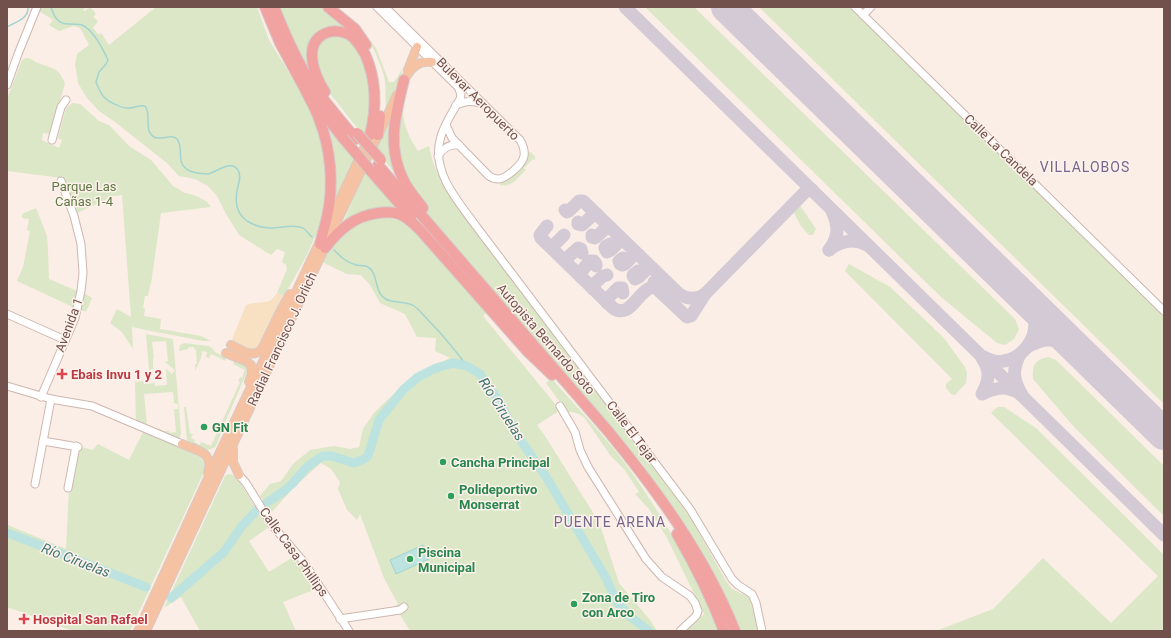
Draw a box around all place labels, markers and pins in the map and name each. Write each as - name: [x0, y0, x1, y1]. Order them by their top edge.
- place label: Ebais Invu 1 y 2: [71, 367, 162, 382]
- marker: Ebais Invu 1 y 2: [56, 368, 68, 380]
- place label: GN Fit: [212, 420, 249, 435]
- marker: GN Fit: [199, 422, 209, 432]
- place label: Cancha Principal: [451, 455, 550, 470]
- marker: Cancha Principal: [438, 457, 448, 467]
- place label: Polideportivo Monserrat: [459, 482, 537, 512]
- marker: Polideportivo Monserrat: [446, 491, 456, 501]
- place label: Piscina Municipal: [418, 545, 475, 575]
- marker: Piscina Municipal: [405, 554, 415, 564]
- place label: Zona de Tiro con Arco: [582, 590, 655, 620]
- marker: Zona de Tiro con Arco: [569, 599, 579, 609]
- place label: Hospital San Rafael: [33, 612, 148, 627]
- marker: Hospital San Rafael: [18, 613, 30, 625]

